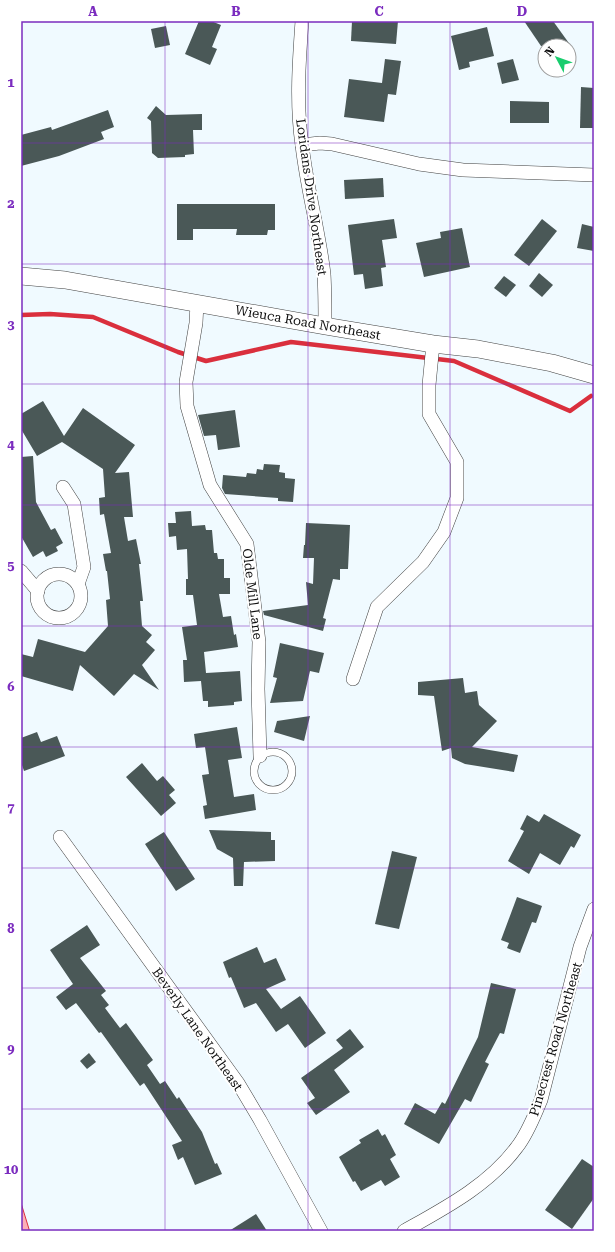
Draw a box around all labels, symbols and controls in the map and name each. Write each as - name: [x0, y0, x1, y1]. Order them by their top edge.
- text: A: [88, 4, 98, 19]
- text: B: [231, 4, 241, 19]
- text: C: [374, 4, 384, 19]
- text: D: [517, 4, 527, 19]
- north arrow: [537, 38, 577, 78]
- text: N: [542, 44, 558, 59]
- text: 1: [7, 75, 15, 90]
- street label: Loridans Drive Northeast: [293, 118, 330, 277]
- text: 2: [7, 196, 15, 211]
- street label: Wieuca Road Northeast: [234, 302, 382, 343]
- text: 3: [7, 317, 15, 332]
- text: 4: [7, 437, 15, 452]
- street label: Olde Mill Lane: [239, 548, 266, 640]
- text: 5: [7, 558, 15, 573]
- text: 6: [7, 679, 15, 694]
- text: 7: [7, 800, 15, 815]
- text: 8: [7, 921, 15, 936]
- street label: Pinecrest Road Northeast: [526, 960, 585, 1118]
- street label: Beverly Lane Northeast: [149, 965, 246, 1094]
- text: 9: [7, 1041, 15, 1056]
- text: 10: [4, 1162, 18, 1177]

